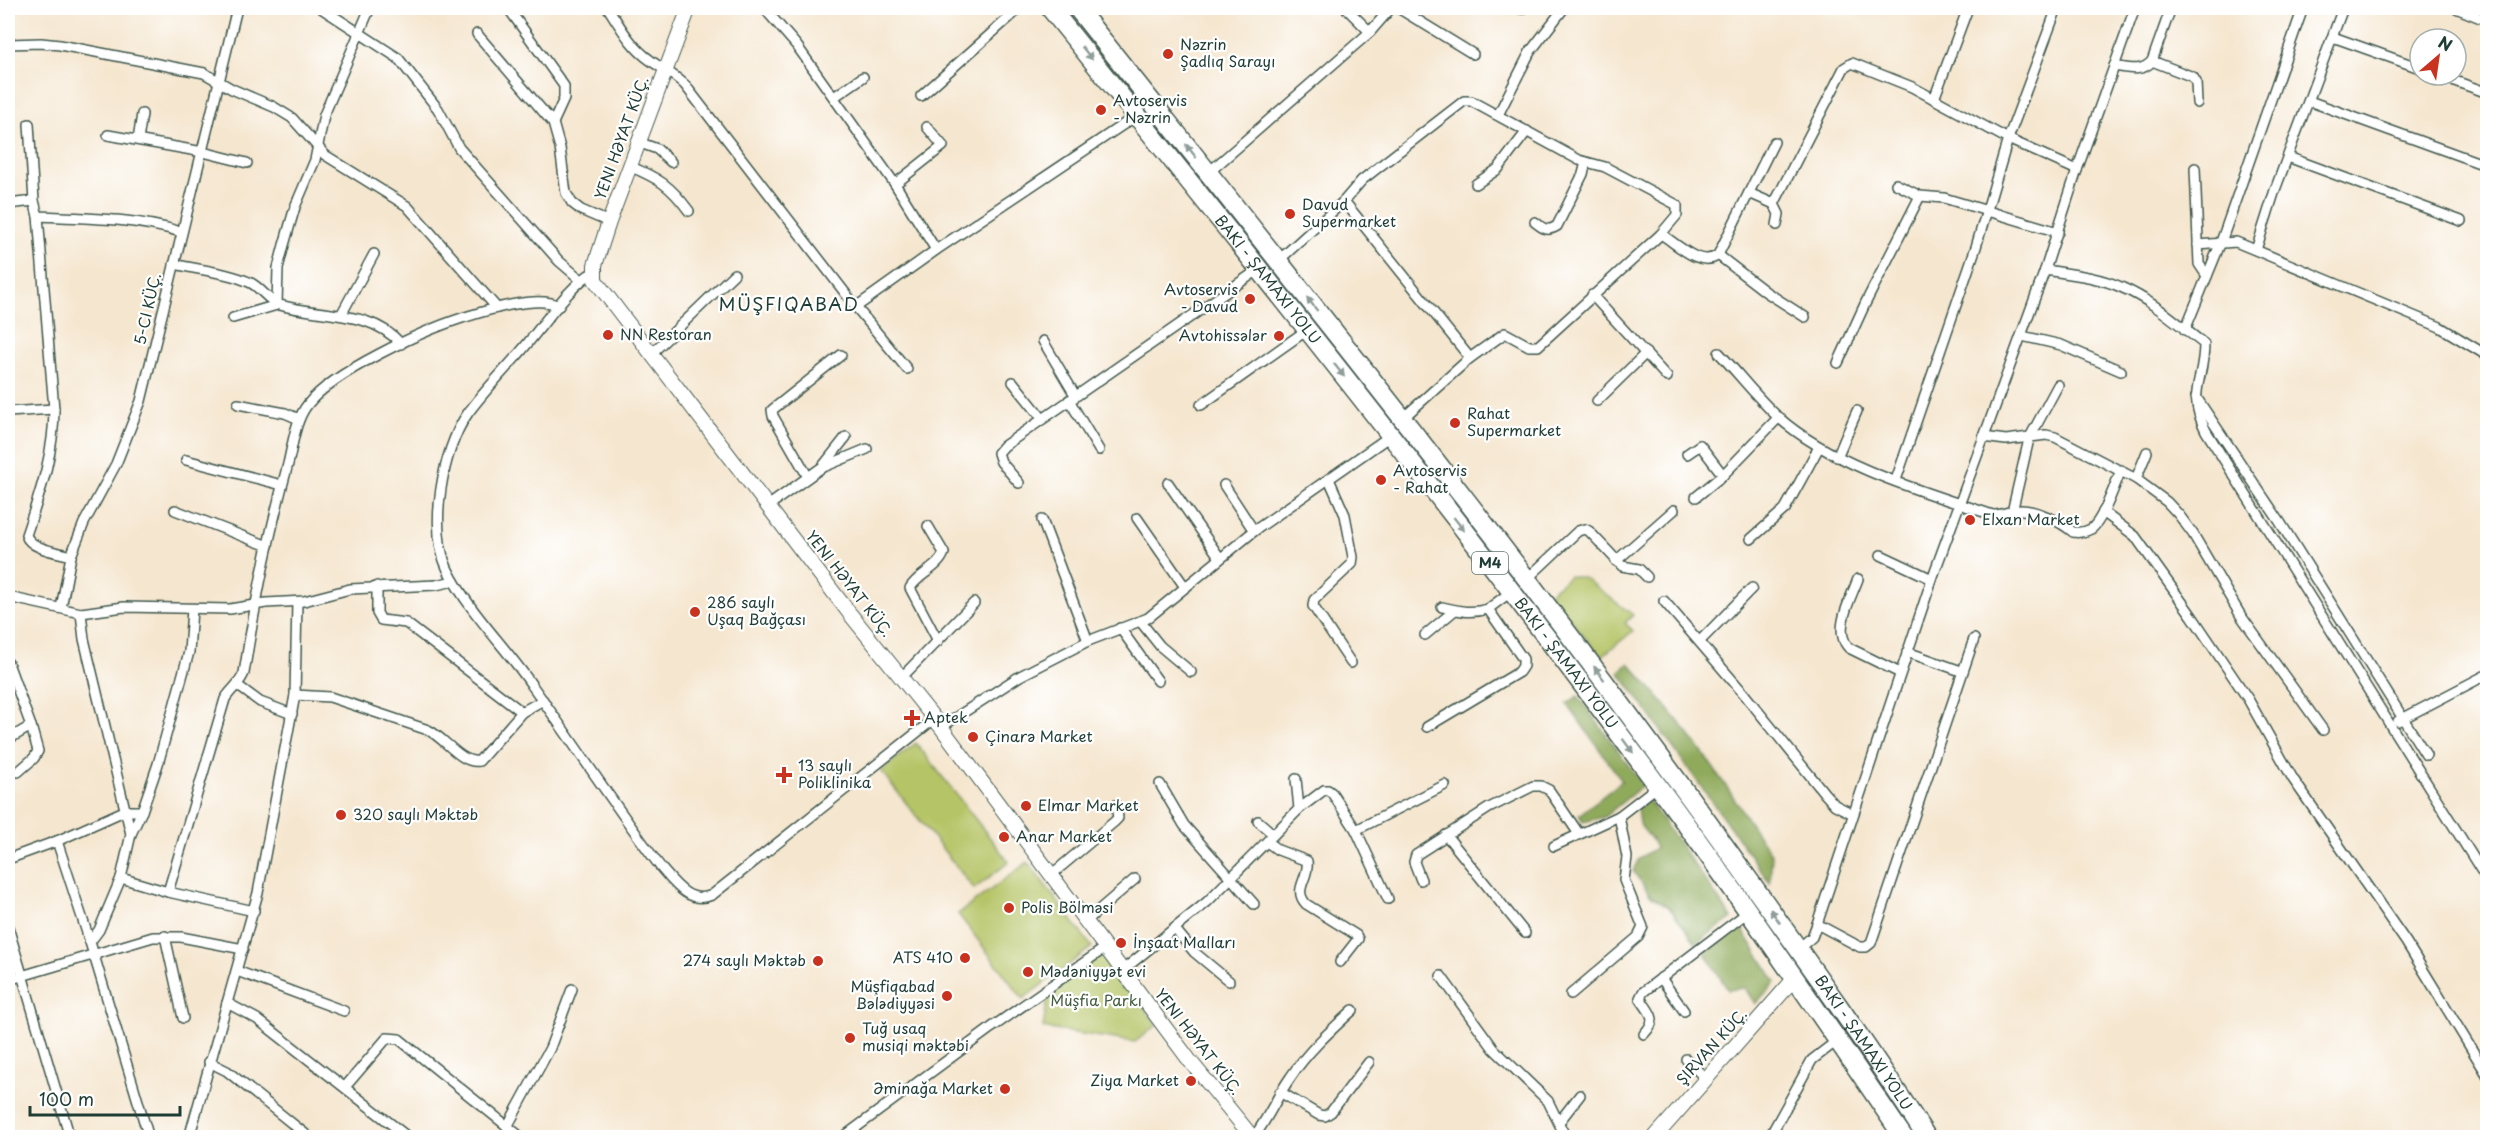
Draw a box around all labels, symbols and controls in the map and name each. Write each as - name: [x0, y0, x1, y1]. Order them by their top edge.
- north arrow: [2408, 27, 2468, 87]
- text: N: [2434, 29, 2457, 57]
- place label: Nəzrin Şadlıq Sarayı: [1180, 32, 1275, 72]
- one-way arrow: [1080, 45, 1093, 61]
- marker: Nəzrin Şadlıq Sarayı: [1161, 47, 1175, 61]
- street label: YENI HƏYAT KÜÇ.: [588, 73, 654, 202]
- place label: Avtoservis - Nəzrin: [1113, 88, 1187, 128]
- marker: Avtoservis - Nəzrin: [1094, 103, 1108, 117]
- one-way arrow: [1184, 143, 1197, 159]
- place label: Davud Supermarket: [1302, 192, 1396, 232]
- marker: Davud Supermarket: [1283, 207, 1297, 221]
- street label: BAKI - ŞAMAXI YOLU: [1210, 209, 1327, 348]
- street label: 5-CI KÜÇ.: [127, 270, 166, 347]
- place label: Avtoservis - Davud: [1164, 277, 1238, 317]
- district label: MÜŞFIQABAD: [719, 290, 859, 317]
- marker: Avtoservis - Davud: [1243, 292, 1257, 306]
- one-way arrow: [1305, 296, 1318, 312]
- place label: NN Restoran: [620, 322, 712, 345]
- place label: Avtohissələr: [1179, 323, 1267, 346]
- marker: NN Restoran: [601, 328, 615, 342]
- marker: Avtohissələr: [1272, 329, 1286, 343]
- one-way arrow: [1332, 362, 1345, 378]
- place label: Rahat Supermarket: [1467, 401, 1561, 441]
- marker: Rahat Supermarket: [1448, 416, 1462, 430]
- place label: Avtoservis - Rahat: [1393, 458, 1467, 498]
- marker: Avtoservis - Rahat: [1374, 473, 1388, 487]
- place label: Elxan Market: [1982, 507, 2080, 530]
- marker: Elxan Market: [1963, 513, 1977, 527]
- one-way arrow: [1453, 516, 1465, 531]
- street label: YENI HƏYAT KÜÇ.: [801, 525, 899, 641]
- road number: M4: [1472, 552, 1508, 574]
- place label: 286 saylı Uşaq Bağçası: [707, 590, 806, 630]
- street label: BAKI - ŞAMAXI YOLU: [1510, 592, 1624, 733]
- marker: 286 saylı Uşaq Bağçası: [688, 605, 702, 619]
- one-way arrow: [1593, 666, 1605, 682]
- place label: Aptek: [924, 705, 968, 728]
- marker: Aptek: [905, 711, 919, 725]
- place label: Çinarə Market: [985, 724, 1093, 747]
- marker: Çinarə Market: [966, 730, 980, 744]
- one-way arrow: [1622, 737, 1634, 753]
- place label: 13 saylı Poliklinika: [798, 753, 872, 793]
- marker: 13 saylı Poliklinika: [775, 766, 793, 784]
- place label: Elmar Market: [1038, 793, 1139, 816]
- marker: Elmar Market: [1019, 799, 1033, 813]
- place label: 320 saylı Məktəb: [353, 802, 478, 825]
- marker: 320 saylı Məktəb: [334, 808, 348, 822]
- place label: Anar Market: [1016, 824, 1112, 847]
- marker: Anar Market: [997, 830, 1011, 844]
- place label: Polis Bölməsi: [1021, 895, 1113, 918]
- marker: Polis Bölməsi: [1002, 901, 1016, 915]
- one-way arrow: [1769, 909, 1781, 925]
- place label: İnşaat Malları: [1133, 930, 1236, 953]
- marker: İnşaat Malları: [1114, 936, 1128, 950]
- place label: ATS 410: [893, 945, 953, 968]
- place label: 274 saylı Məktəb: [683, 948, 806, 971]
- marker: ATS 410: [958, 951, 972, 965]
- marker: 274 saylı Məktəb: [811, 954, 825, 968]
- place label: Mədəniyyət evi: [1040, 959, 1146, 982]
- marker: Mədəniyyət evi: [1021, 965, 1035, 979]
- street label: BAKI - ŞAMAXI YOLU: [1810, 970, 1919, 1114]
- place label: Müşfiqabad Bələdiyyəsi: [850, 974, 935, 1014]
- street label: YENI HƏYAT KÜÇ.: [1150, 983, 1248, 1099]
- park label: Müşfia Parkı: [1050, 988, 1142, 1011]
- marker: Müşfiqabad Bələdiyyəsi: [940, 989, 954, 1003]
- street label: ŞIRVAN KÜÇ.: [1670, 1002, 1752, 1090]
- place label: Tuğ usaq musiqi məktəbi: [862, 1016, 969, 1056]
- marker: Tuğ usaq musiqi məktəbi: [843, 1031, 857, 1045]
- place label: Ziya Market: [1090, 1068, 1179, 1091]
- marker: Ziya Market: [1184, 1074, 1198, 1088]
- place label: Əminağa Market: [874, 1076, 993, 1099]
- scale bar: [30, 1079, 180, 1117]
- marker: Əminağa Market: [998, 1082, 1012, 1096]
- text: 100 m: [39, 1085, 94, 1112]

